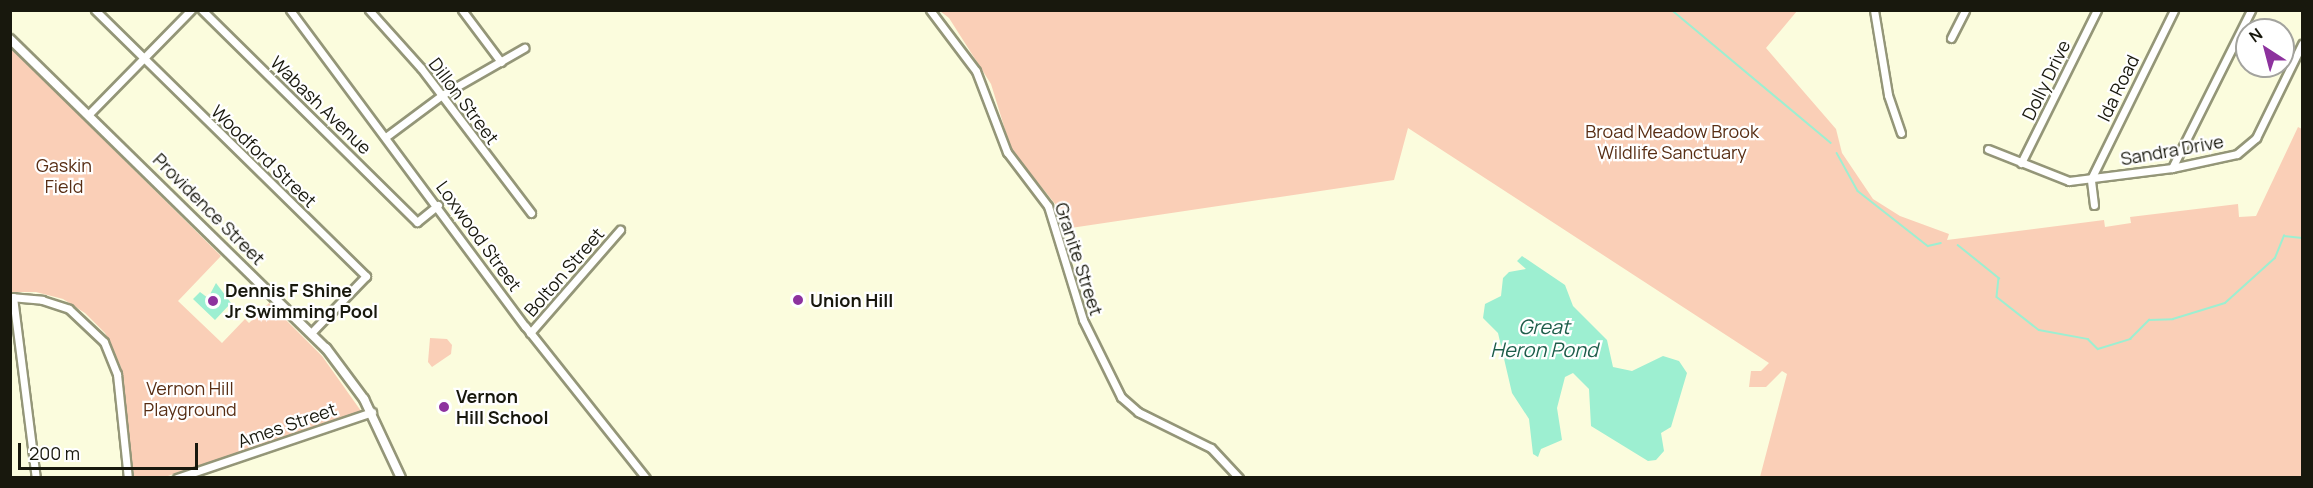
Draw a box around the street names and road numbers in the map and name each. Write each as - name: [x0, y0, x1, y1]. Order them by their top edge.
- street label: Dolly Drive: [2017, 36, 2075, 124]
- street label: Wabash Avenue: [266, 51, 376, 159]
- street label: Ida Road: [2093, 51, 2143, 125]
- street label: Dillon Street: [425, 54, 503, 148]
- street label: Woodford Street: [207, 100, 321, 212]
- street label: Sandra Drive: [2119, 130, 2225, 170]
- street label: Providence Street: [149, 149, 269, 269]
- street label: Loxwood Street: [432, 177, 526, 295]
- street label: Granite Street: [1051, 200, 1107, 318]
- street label: Bolton Street: [520, 223, 608, 321]
- street label: Ames Street: [235, 398, 339, 452]

